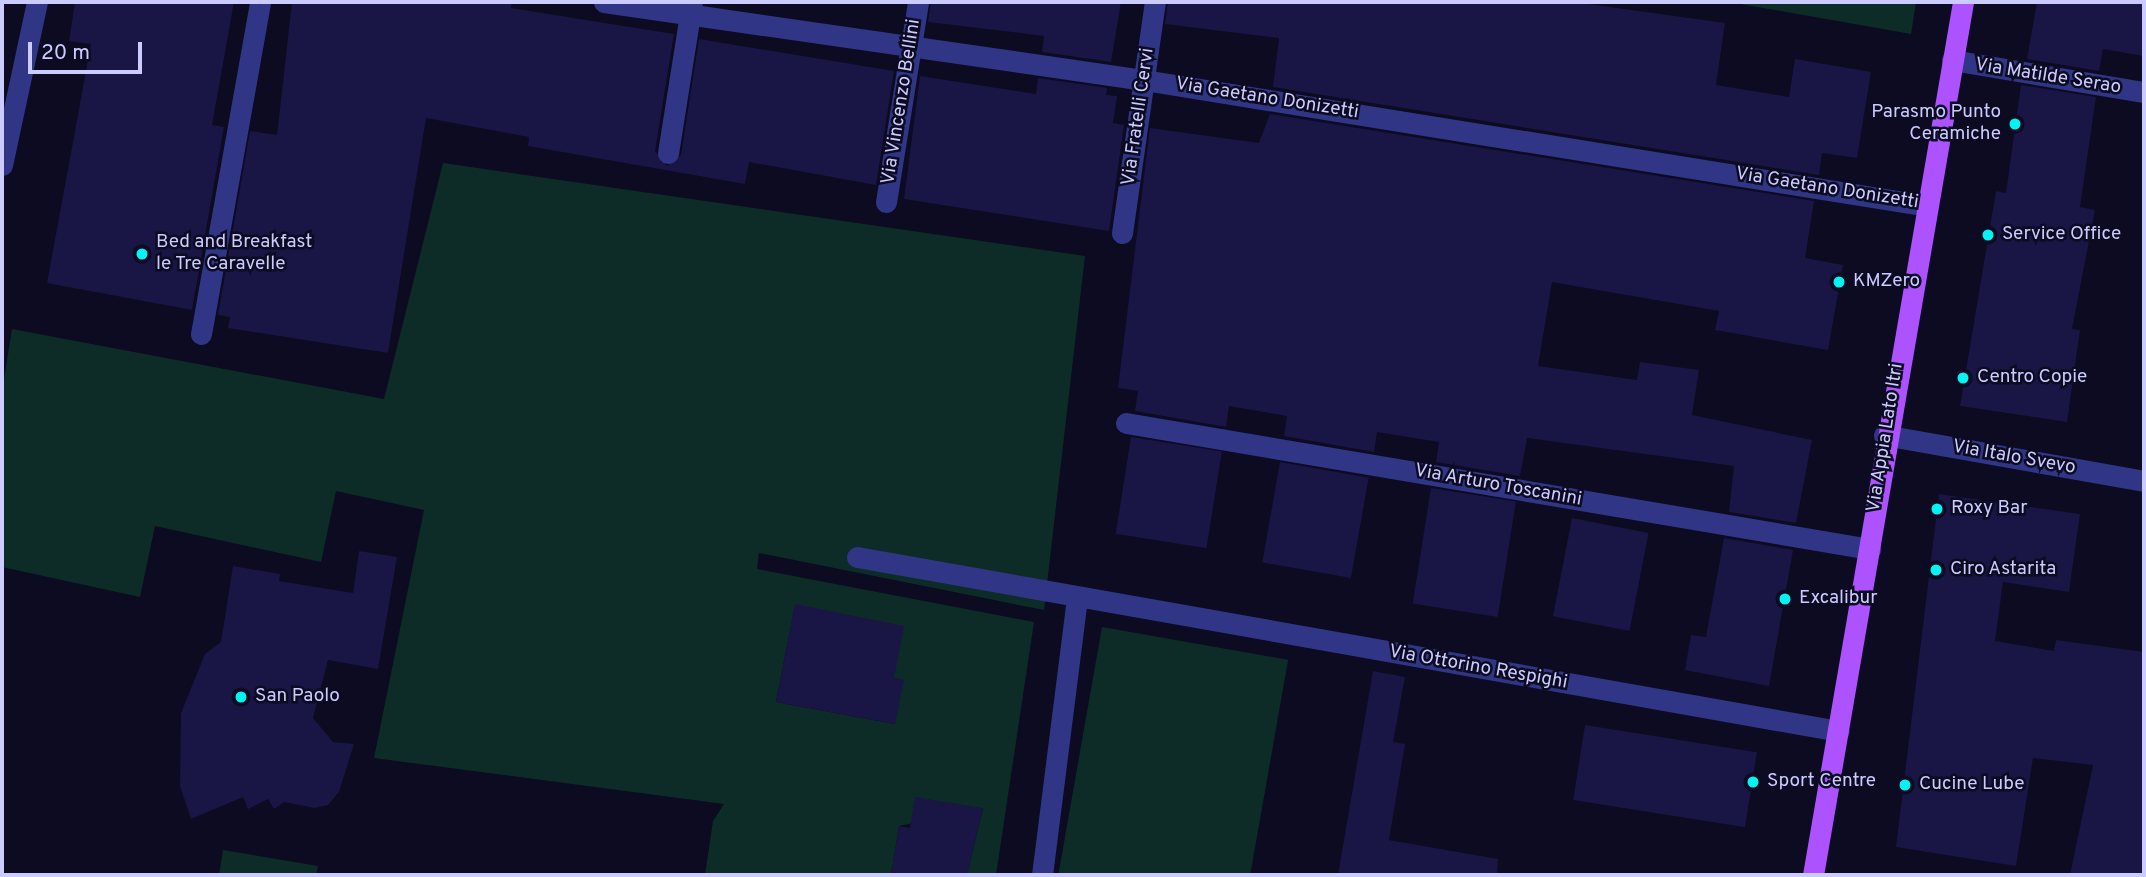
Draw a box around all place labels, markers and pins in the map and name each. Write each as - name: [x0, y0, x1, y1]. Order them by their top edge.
- place label: Parasmo Punto Ceramiche: [1871, 102, 2001, 146]
- marker: Parasmo Punto Ceramiche: [2007, 116, 2023, 132]
- place label: Service Office: [2002, 224, 2121, 246]
- marker: Service Office: [1980, 227, 1996, 243]
- place label: Bed and Breakfast le Tre Caravelle: [156, 232, 312, 276]
- marker: Bed and Breakfast le Tre Caravelle: [134, 246, 150, 262]
- place label: KMZero: [1853, 271, 1920, 293]
- marker: KMZero: [1831, 274, 1847, 290]
- place label: Centro Copie: [1977, 367, 2087, 389]
- marker: Centro Copie: [1955, 370, 1971, 386]
- place label: Roxy Bar: [1951, 498, 2028, 520]
- marker: Roxy Bar: [1929, 501, 1945, 517]
- place label: Ciro Astarita: [1950, 559, 2057, 581]
- marker: Ciro Astarita: [1928, 562, 1944, 578]
- place label: Excalibur: [1799, 588, 1878, 610]
- marker: Excalibur: [1777, 591, 1793, 607]
- place label: San Paolo: [255, 686, 340, 708]
- marker: San Paolo: [233, 689, 249, 705]
- place label: Sport Centre: [1767, 771, 1876, 793]
- marker: Sport Centre: [1745, 774, 1761, 790]
- place label: Cucine Lube: [1919, 774, 2024, 796]
- marker: Cucine Lube: [1897, 777, 1913, 793]

